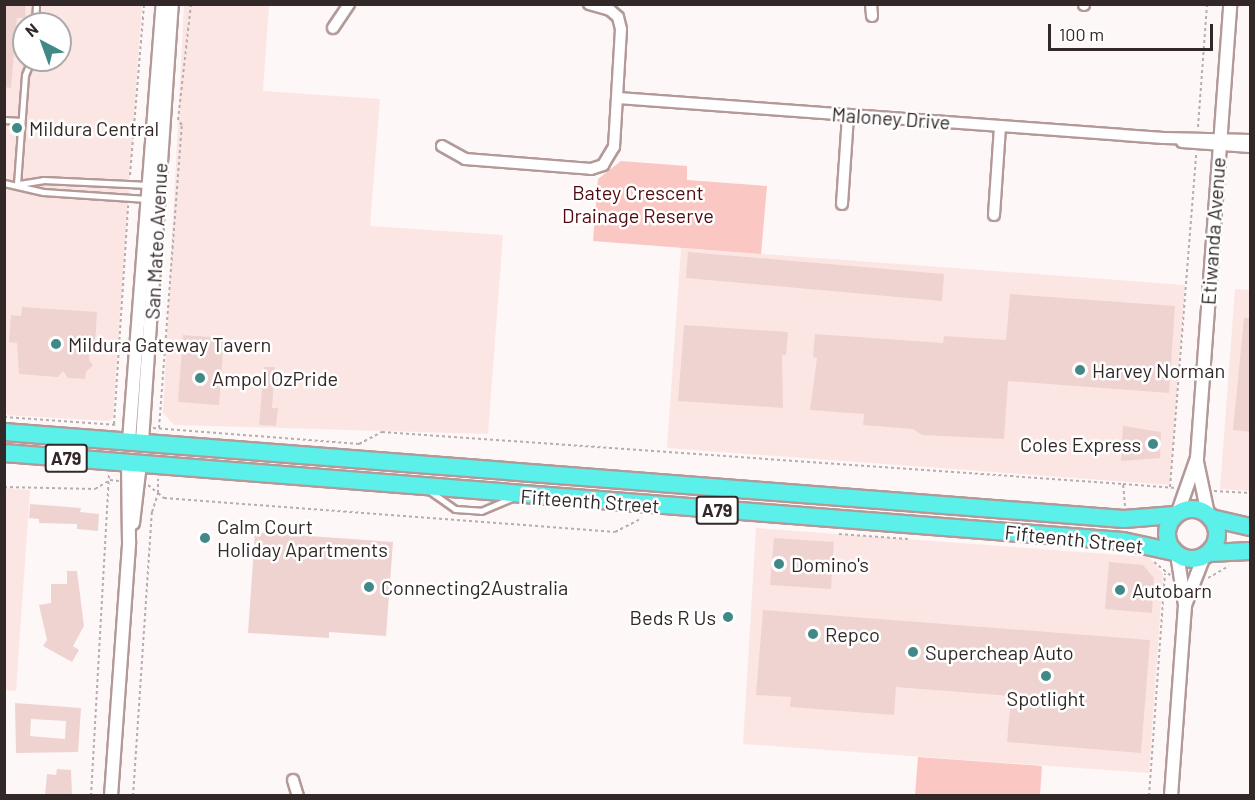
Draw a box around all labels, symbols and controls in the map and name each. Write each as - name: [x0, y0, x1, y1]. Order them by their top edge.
- north arrow: [12, 12, 72, 72]
- scale bar: [1051, 12, 1216, 50]
- text: N: [21, 19, 41, 40]
- text: 100 m: [1059, 23, 1104, 45]
- street label: Maloney Drive: [831, 102, 951, 134]
- place label: Mildura Central: [29, 116, 159, 140]
- marker: Mildura Central: [10, 121, 24, 135]
- street label: Etiwanda Avenue: [1196, 156, 1230, 306]
- street label: San Mateo Avenue: [140, 162, 172, 320]
- park label: Batey Crescent Drainage Reserve: [562, 180, 714, 227]
- place label: Mildura Gateway Tavern: [68, 332, 271, 356]
- marker: Mildura Gateway Tavern: [49, 337, 63, 351]
- place label: Harvey Norman: [1092, 358, 1225, 382]
- marker: Harvey Norman: [1073, 363, 1087, 377]
- place label: Ampol OzPride: [212, 366, 338, 390]
- marker: Ampol OzPride: [193, 371, 207, 385]
- place label: Coles Express: [1020, 432, 1141, 456]
- marker: Coles Express: [1146, 437, 1160, 451]
- road number: A79: [44, 443, 88, 473]
- street label: Fifteenth Street: [520, 484, 660, 518]
- road number: A79: [694, 495, 740, 525]
- place label: Calm Court Holiday Apartments: [217, 514, 388, 561]
- street label: Fifteenth Street: [1003, 520, 1145, 558]
- marker: Calm Court Holiday Apartments: [198, 531, 212, 545]
- place label: Domino's: [791, 552, 869, 576]
- marker: Domino's: [772, 557, 786, 571]
- place label: Connecting2Australia: [381, 575, 568, 599]
- place label: Autobarn: [1132, 578, 1212, 602]
- marker: Connecting2Australia: [362, 580, 376, 594]
- marker: Autobarn: [1113, 583, 1127, 597]
- place label: Beds R Us: [629, 605, 716, 629]
- marker: Beds R Us: [721, 610, 735, 624]
- place label: Repco: [825, 622, 880, 646]
- marker: Repco: [806, 627, 820, 641]
- place label: Supercheap Auto: [925, 640, 1074, 664]
- marker: Supercheap Auto: [906, 645, 920, 659]
- marker: Spotlight: [1039, 669, 1053, 683]
- place label: Spotlight: [1006, 686, 1086, 710]

